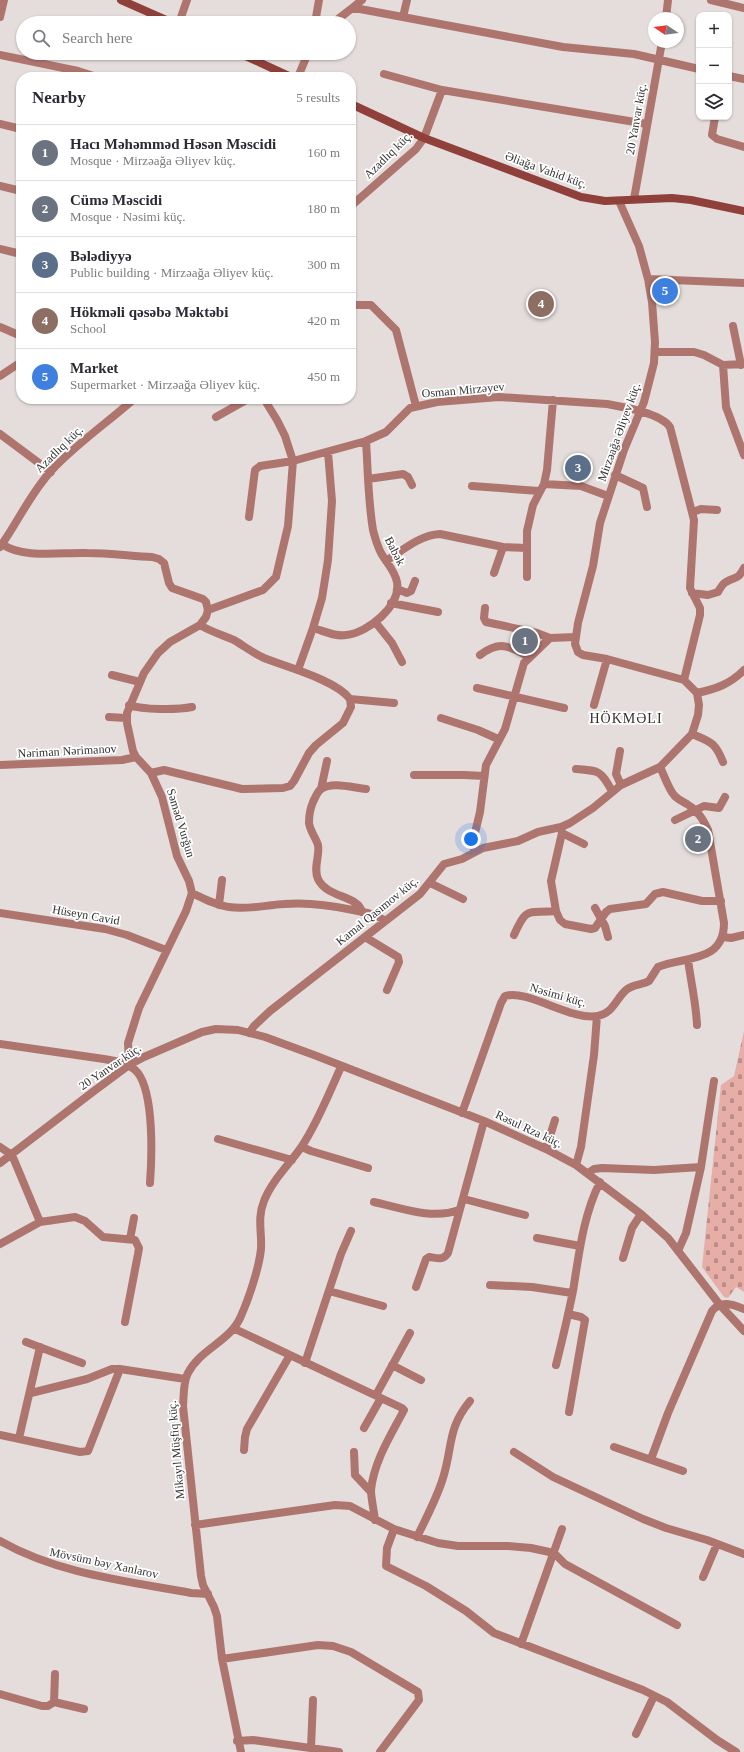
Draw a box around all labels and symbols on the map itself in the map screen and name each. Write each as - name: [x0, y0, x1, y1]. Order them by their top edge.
- north arrow: [648, 12, 684, 48]
- street label: 20 Yanvar küç.: [623, 82, 649, 156]
- street label: Azadlıq küç.: [361, 129, 415, 181]
- street label: Əliağa Vahid küç.: [503, 149, 589, 191]
- pin: 5: [652, 276, 678, 306]
- pin: 4: [528, 289, 554, 319]
- street label: Osman Mirzəyev: [421, 379, 505, 401]
- street label: Mirzəağa Əliyev küç.: [595, 381, 643, 483]
- street label: Azadlıq küç.: [32, 423, 86, 475]
- pin: 3: [565, 453, 591, 483]
- street label: Babək: [382, 534, 408, 568]
- pin: 1: [512, 626, 538, 656]
- district label: HÖKMƏLI: [589, 710, 663, 726]
- street label: Nəriman Nərimanov: [17, 741, 117, 761]
- street label: Səməd Vurğun: [164, 787, 198, 859]
- pin: 2: [685, 824, 711, 854]
- your location: [461, 829, 481, 849]
- street label: Kamal Qasımov küç.: [333, 874, 421, 948]
- street label: Hüseyn Cavid: [51, 902, 121, 928]
- street label: Nəsimi küç.: [528, 980, 588, 1010]
- street label: 20 Yanvar küç.: [76, 1041, 144, 1093]
- street label: Rəsul Rza küç.: [493, 1107, 565, 1151]
- street label: Mikayıl Müşfiq küç.: [165, 1400, 187, 1500]
- street label: Mövsüm bəy Xanlarov: [48, 1545, 160, 1581]

